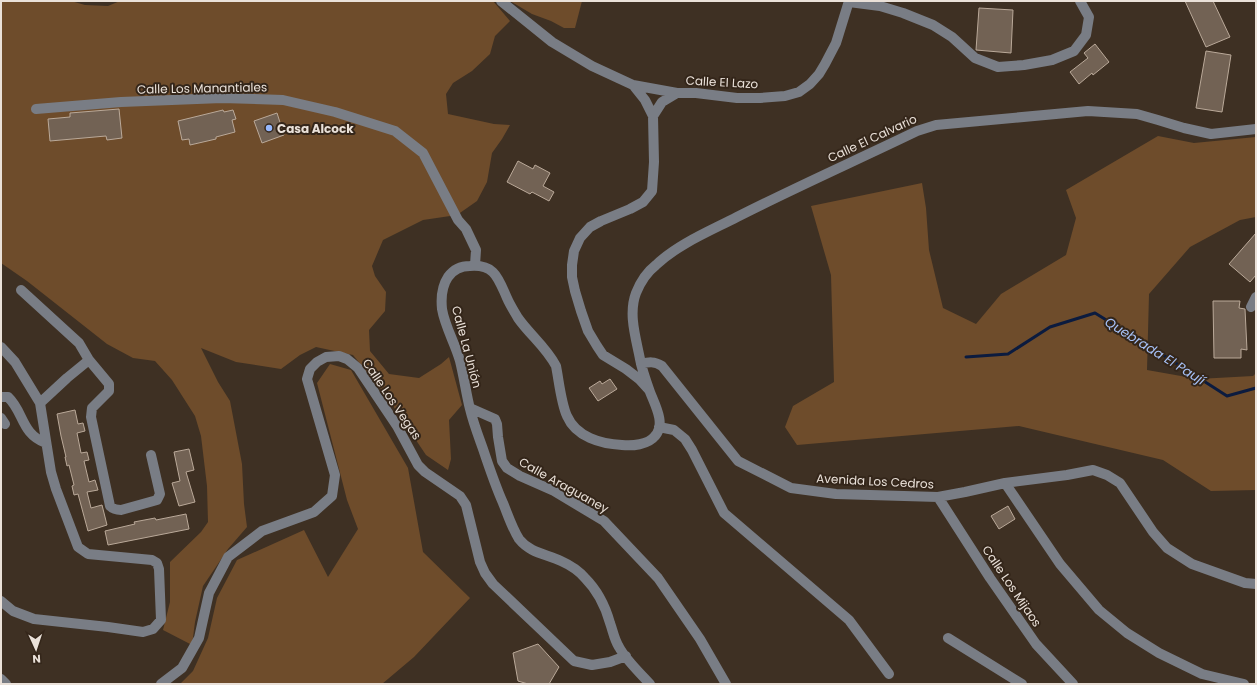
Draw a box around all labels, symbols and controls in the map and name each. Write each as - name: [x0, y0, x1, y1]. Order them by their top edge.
- street label: Calle El Lazo: [685, 72, 759, 92]
- street label: Calle Los Manantiales: [137, 78, 267, 98]
- street label: Calle El Calvario: [825, 110, 920, 166]
- place label: Casa Alcock: [277, 120, 354, 137]
- marker: Casa Alcock: [264, 123, 274, 133]
- street label: Calle La Unión: [448, 304, 486, 390]
- water label: Quebrada El Paují: [1101, 312, 1210, 390]
- street label: Calle Los Vegas: [359, 355, 425, 443]
- street label: Calle Araguaney: [516, 453, 612, 517]
- street label: Avenida Los Cedros: [816, 469, 934, 493]
- street label: Calle Los Mijaos: [979, 542, 1045, 630]
- north arrow: [16, 629, 56, 669]
- text: N: [32, 651, 41, 667]

